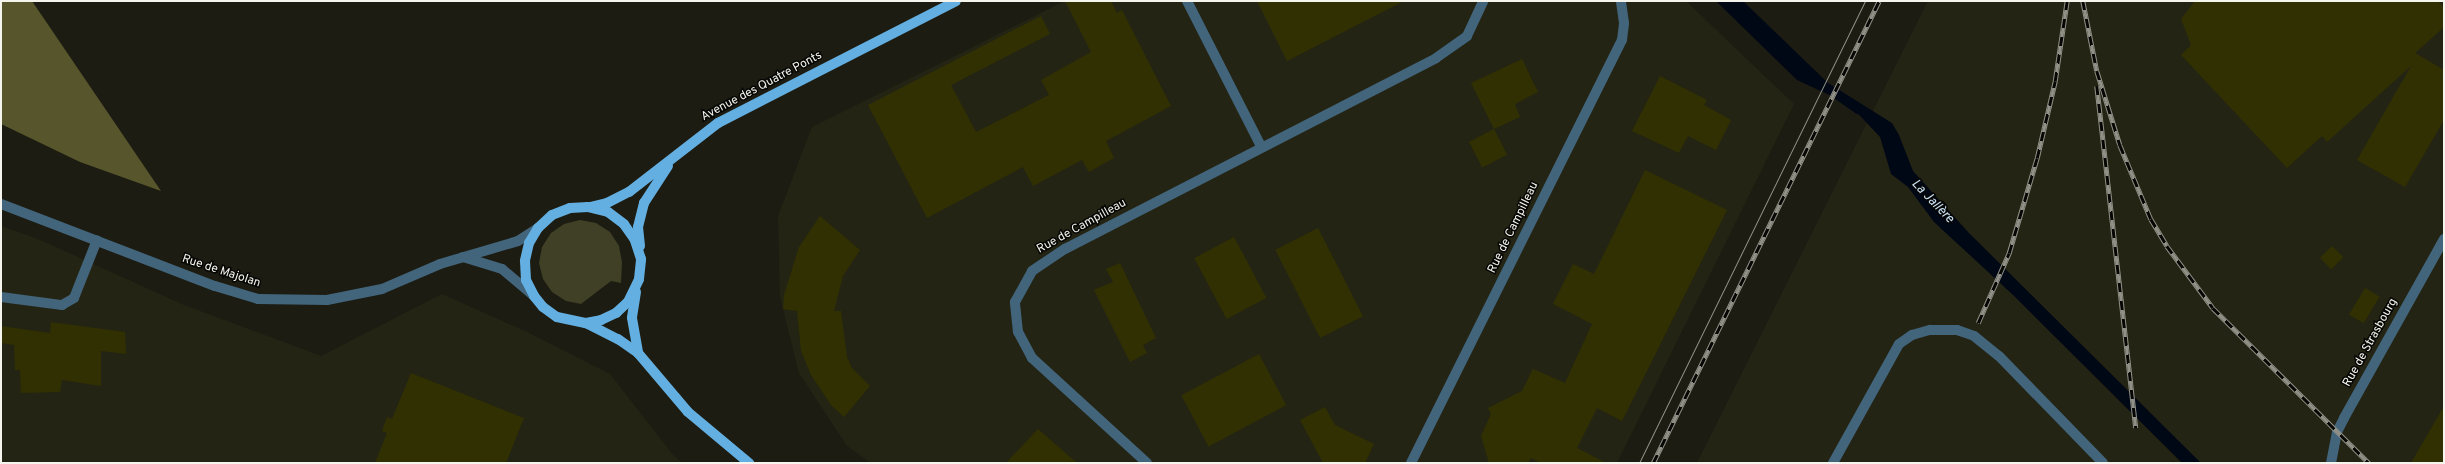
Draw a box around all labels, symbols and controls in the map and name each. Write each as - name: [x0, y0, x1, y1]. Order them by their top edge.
- street label: Avenue des Quatre Ponts: [699, 49, 825, 125]
- water label: La Jallère: [1907, 177, 1957, 227]
- street label: Rue de Campilleau: [1486, 180, 1542, 276]
- street label: Rue de Campilleau: [1035, 196, 1129, 258]
- street label: Rue de Majolan: [180, 253, 262, 291]
- street label: Rue de Strasbourg: [2341, 296, 2401, 390]

